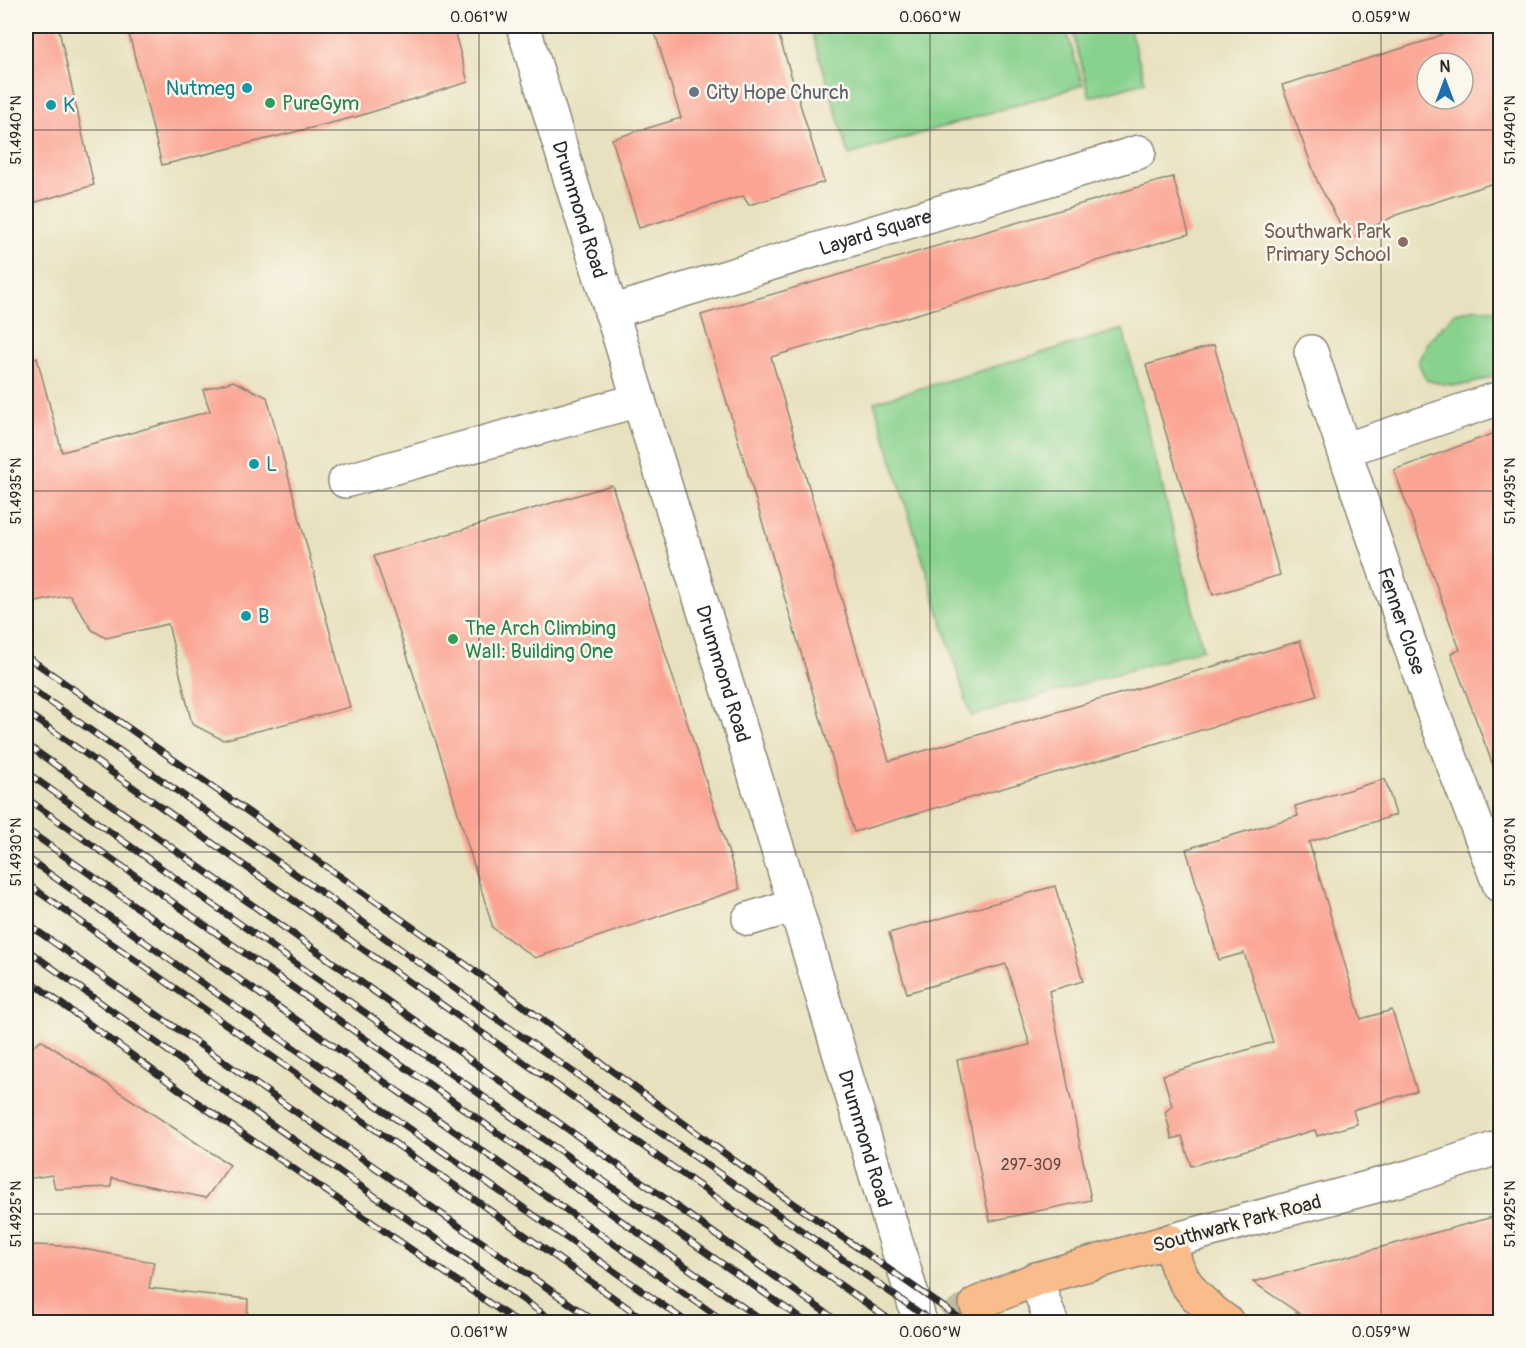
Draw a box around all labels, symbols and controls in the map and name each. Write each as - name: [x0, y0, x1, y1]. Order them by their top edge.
- text: 0.061°W: [450, 8, 508, 27]
- text: 0.060°W: [899, 8, 961, 27]
- text: 0.059°W: [1351, 8, 1411, 27]
- north arrow: [1415, 51, 1475, 111]
- text: N: [1440, 57, 1451, 77]
- place label: Nutmeg: [166, 76, 235, 101]
- place label: City Hope Church: [706, 80, 849, 105]
- marker: Nutmeg: [240, 81, 254, 95]
- marker: City Hope Church: [687, 85, 701, 99]
- place label: PureGym: [282, 91, 359, 116]
- place label: K: [63, 93, 75, 118]
- text: 51.4940°N: [7, 95, 26, 165]
- text: 51.4940°N: [1501, 95, 1520, 165]
- marker: PureGym: [263, 96, 277, 110]
- marker: K: [44, 98, 58, 112]
- street label: Drummond Road: [546, 138, 612, 281]
- street label: Layard Square: [816, 204, 935, 261]
- place label: Southwark Park Primary School: [1263, 219, 1392, 267]
- marker: Southwark Park Primary School: [1396, 235, 1410, 249]
- place label: L: [266, 452, 277, 477]
- marker: L: [247, 457, 261, 471]
- text: 51.4935°N: [7, 458, 26, 524]
- text: 51.4935°N: [1501, 458, 1520, 524]
- street label: Fenner Close: [1372, 564, 1431, 678]
- street label: Drummond Road: [690, 602, 756, 745]
- place label: B: [258, 604, 269, 629]
- marker: B: [239, 609, 253, 623]
- place label: The Arch Climbing Wall: Building One: [465, 616, 616, 664]
- marker: The Arch Climbing Wall: Building One: [446, 632, 460, 646]
- text: 51.4930°N: [7, 817, 26, 887]
- text: 51.4930°N: [1501, 817, 1520, 887]
- street label: Drummond Road: [832, 1067, 897, 1210]
- house number: 297-309: [1001, 1155, 1061, 1175]
- text: 51.4925°N: [7, 1181, 26, 1247]
- text: 51.4925°N: [1501, 1181, 1520, 1247]
- street label: Southwark Park Road: [1150, 1189, 1324, 1258]
- text: 0.061°W: [450, 1323, 508, 1342]
- text: 0.060°W: [899, 1323, 961, 1342]
- text: 0.059°W: [1351, 1323, 1411, 1342]

